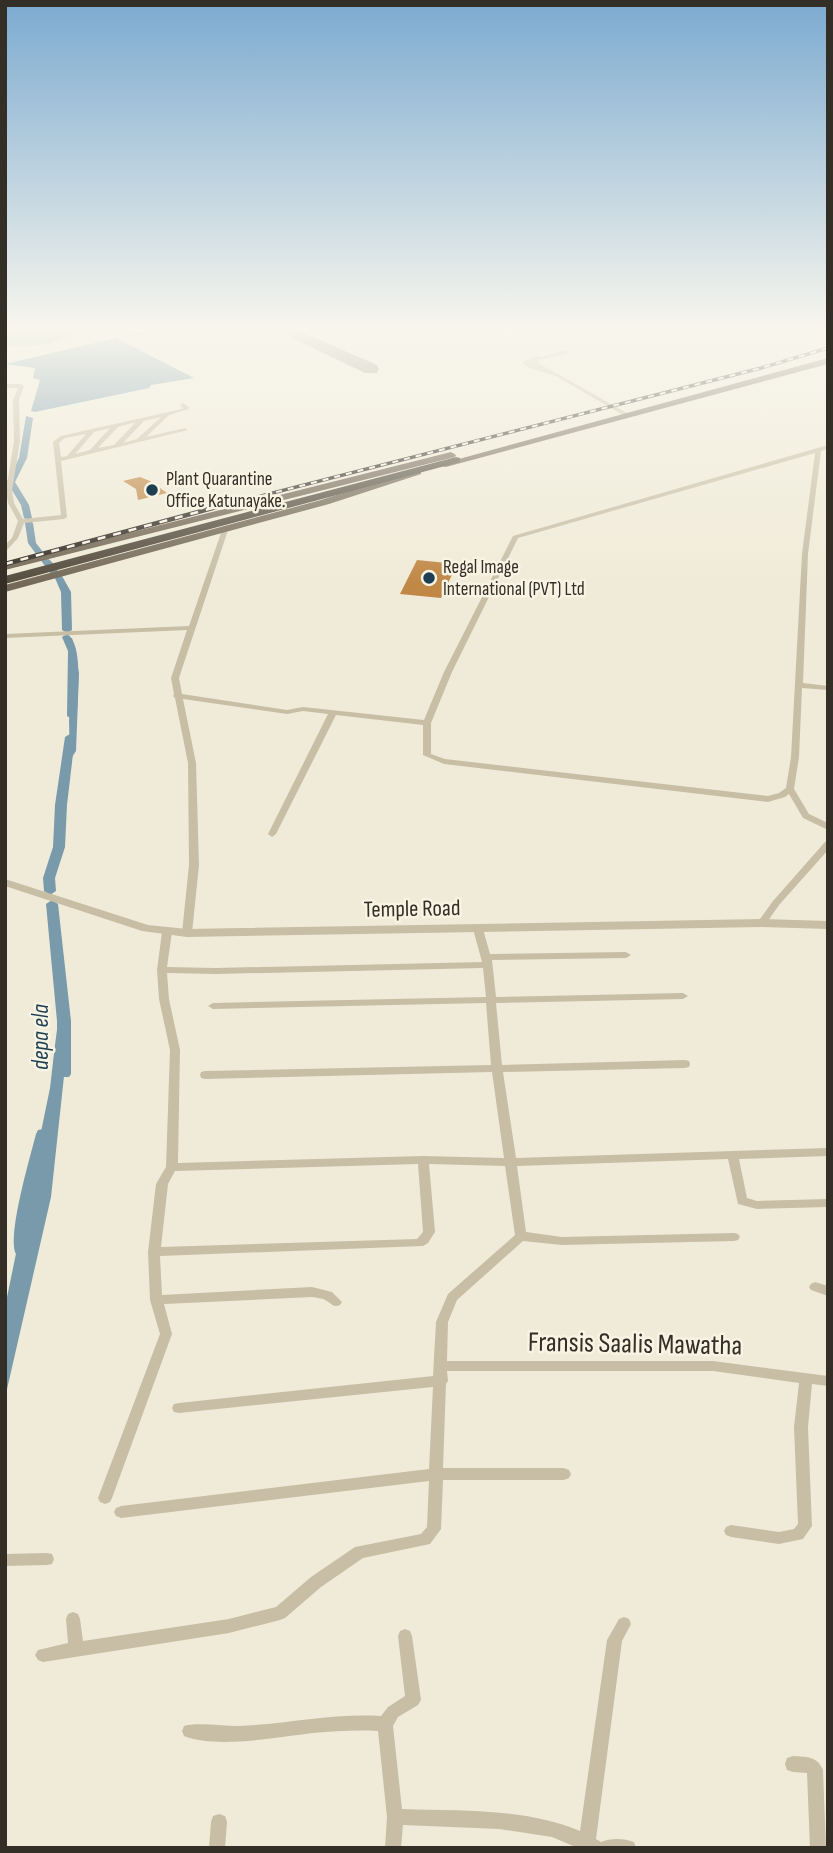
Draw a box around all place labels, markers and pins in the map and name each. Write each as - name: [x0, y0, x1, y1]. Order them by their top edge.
- place label: Plant Quarantine Office Katunayake.: [166, 468, 285, 513]
- marker: Plant Quarantine Office Katunayake.: [144, 482, 160, 498]
- place label: Regal Image International (PVT) Ltd: [443, 556, 585, 601]
- marker: Regal Image International (PVT) Ltd: [421, 570, 437, 586]

